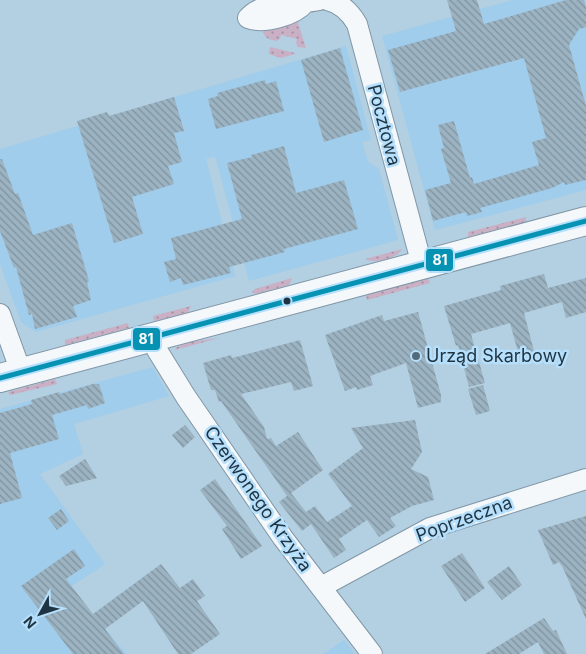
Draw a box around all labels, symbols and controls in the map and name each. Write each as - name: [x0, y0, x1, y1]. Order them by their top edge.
- street label: Pocztowa: [364, 82, 405, 168]
- line badge: 81: [425, 248, 454, 272]
- text: 81: [432, 251, 448, 268]
- unlabelled marker: [282, 296, 292, 306]
- line badge: 81: [132, 327, 161, 351]
- text: 81: [138, 330, 154, 347]
- place label: Urząd Skarbowy: [426, 345, 567, 366]
- marker: Urząd Skarbowy: [410, 350, 422, 362]
- street label: Czerwonego Krzyża: [200, 422, 316, 575]
- street label: Poprzeczna: [413, 491, 515, 546]
- north arrow: [15, 589, 65, 639]
- text: N: [20, 613, 40, 632]

